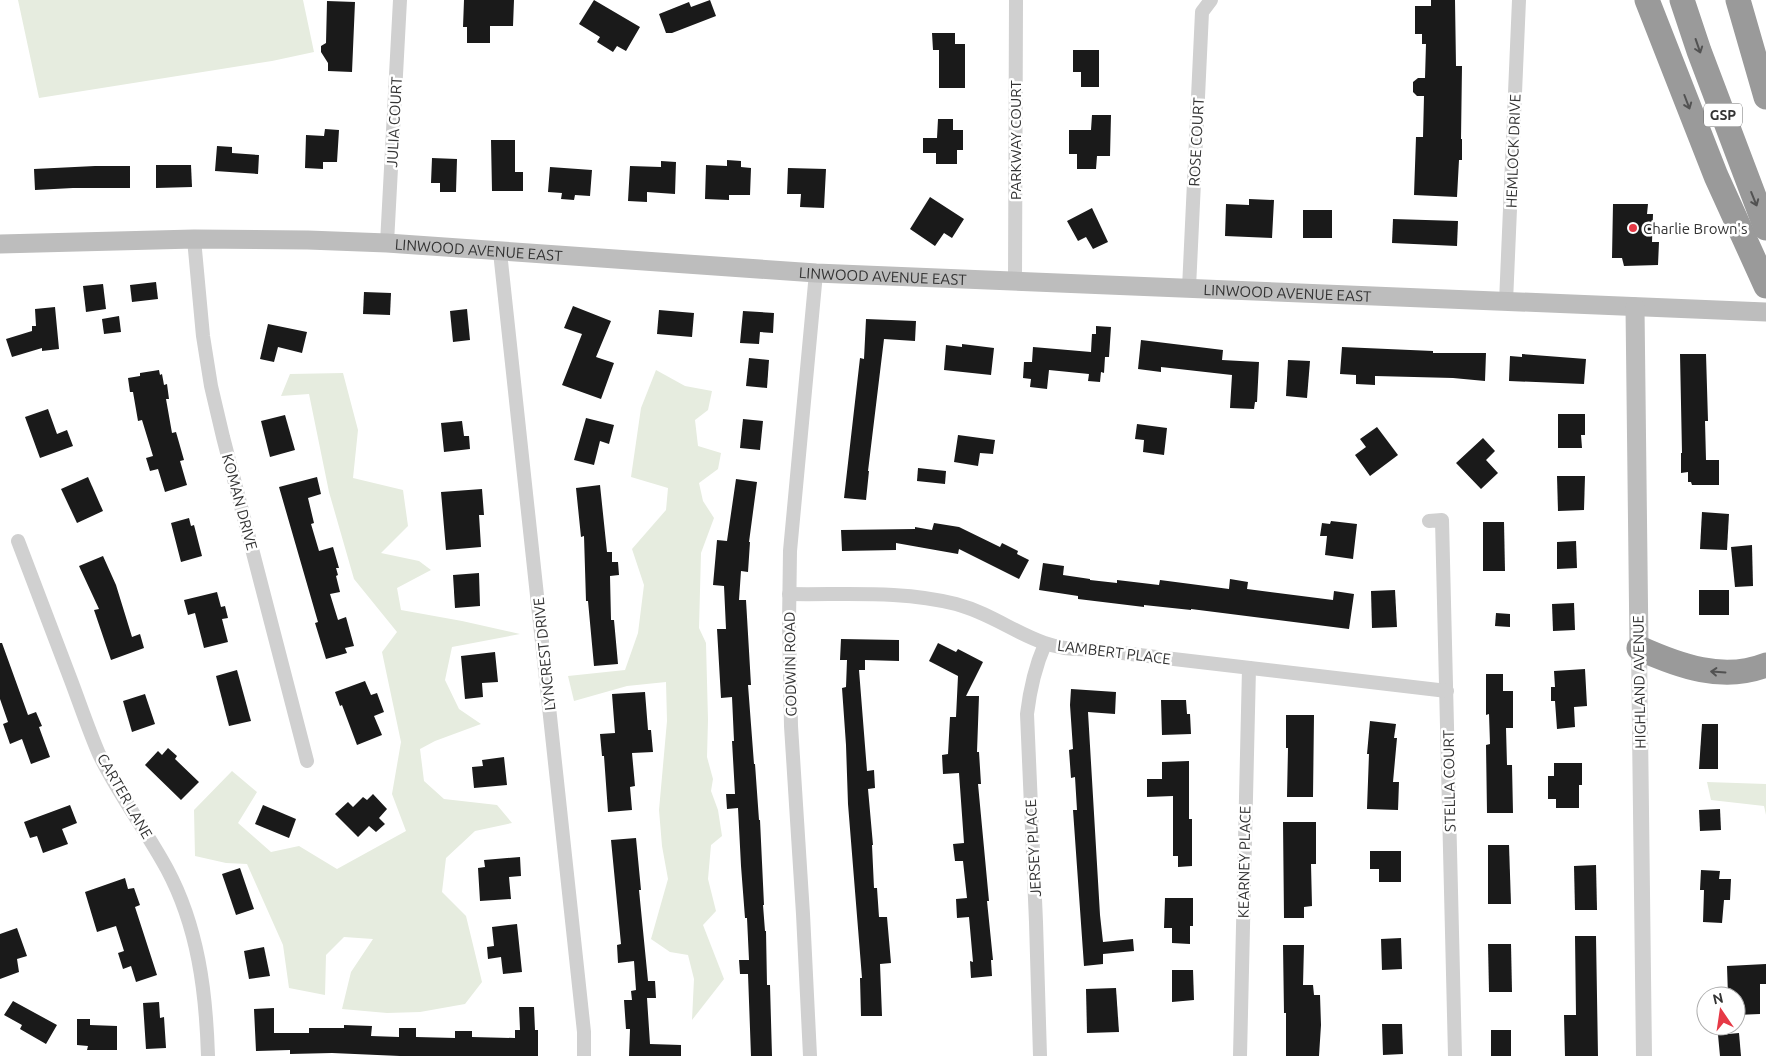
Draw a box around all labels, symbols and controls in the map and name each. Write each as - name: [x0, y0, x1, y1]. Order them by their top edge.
- one-way arrow: [1694, 38, 1703, 53]
- street label: JULIA COURT: [383, 76, 405, 168]
- street label: PARKWAY COURT: [1007, 79, 1024, 200]
- street label: HEMLOCK DRIVE: [1503, 94, 1523, 208]
- one-way arrow: [1683, 94, 1692, 109]
- street label: ROSE COURT: [1185, 96, 1207, 187]
- road number: GSP: [1704, 104, 1742, 126]
- one-way arrow: [1750, 190, 1759, 206]
- place label: Charlie Brown's: [1643, 220, 1747, 237]
- marker: Charlie Brown's: [1627, 222, 1639, 234]
- street label: LINWOOD AVENUE EAST: [394, 235, 564, 264]
- street label: LINWOOD AVENUE EAST: [798, 263, 968, 288]
- street label: LINWOOD AVENUE EAST: [1203, 280, 1372, 304]
- street label: KOMAN DRIVE: [219, 452, 261, 552]
- street label: LYNCREST DRIVE: [530, 597, 558, 711]
- street label: GODWIN ROAD: [781, 611, 799, 717]
- street label: HIGHLAND AVENUE: [1629, 615, 1649, 749]
- street label: LAMBERT PLACE: [1056, 637, 1172, 667]
- one-way arrow: [1711, 667, 1727, 676]
- street label: STELLA COURT: [1440, 729, 1458, 832]
- street label: CARTER LANE: [94, 751, 156, 841]
- street label: JERSEY PLACE: [1022, 799, 1044, 897]
- street label: KEARNEY PLACE: [1235, 806, 1253, 918]
- north arrow: [1696, 986, 1746, 1036]
- text: N: [1711, 989, 1725, 1007]

